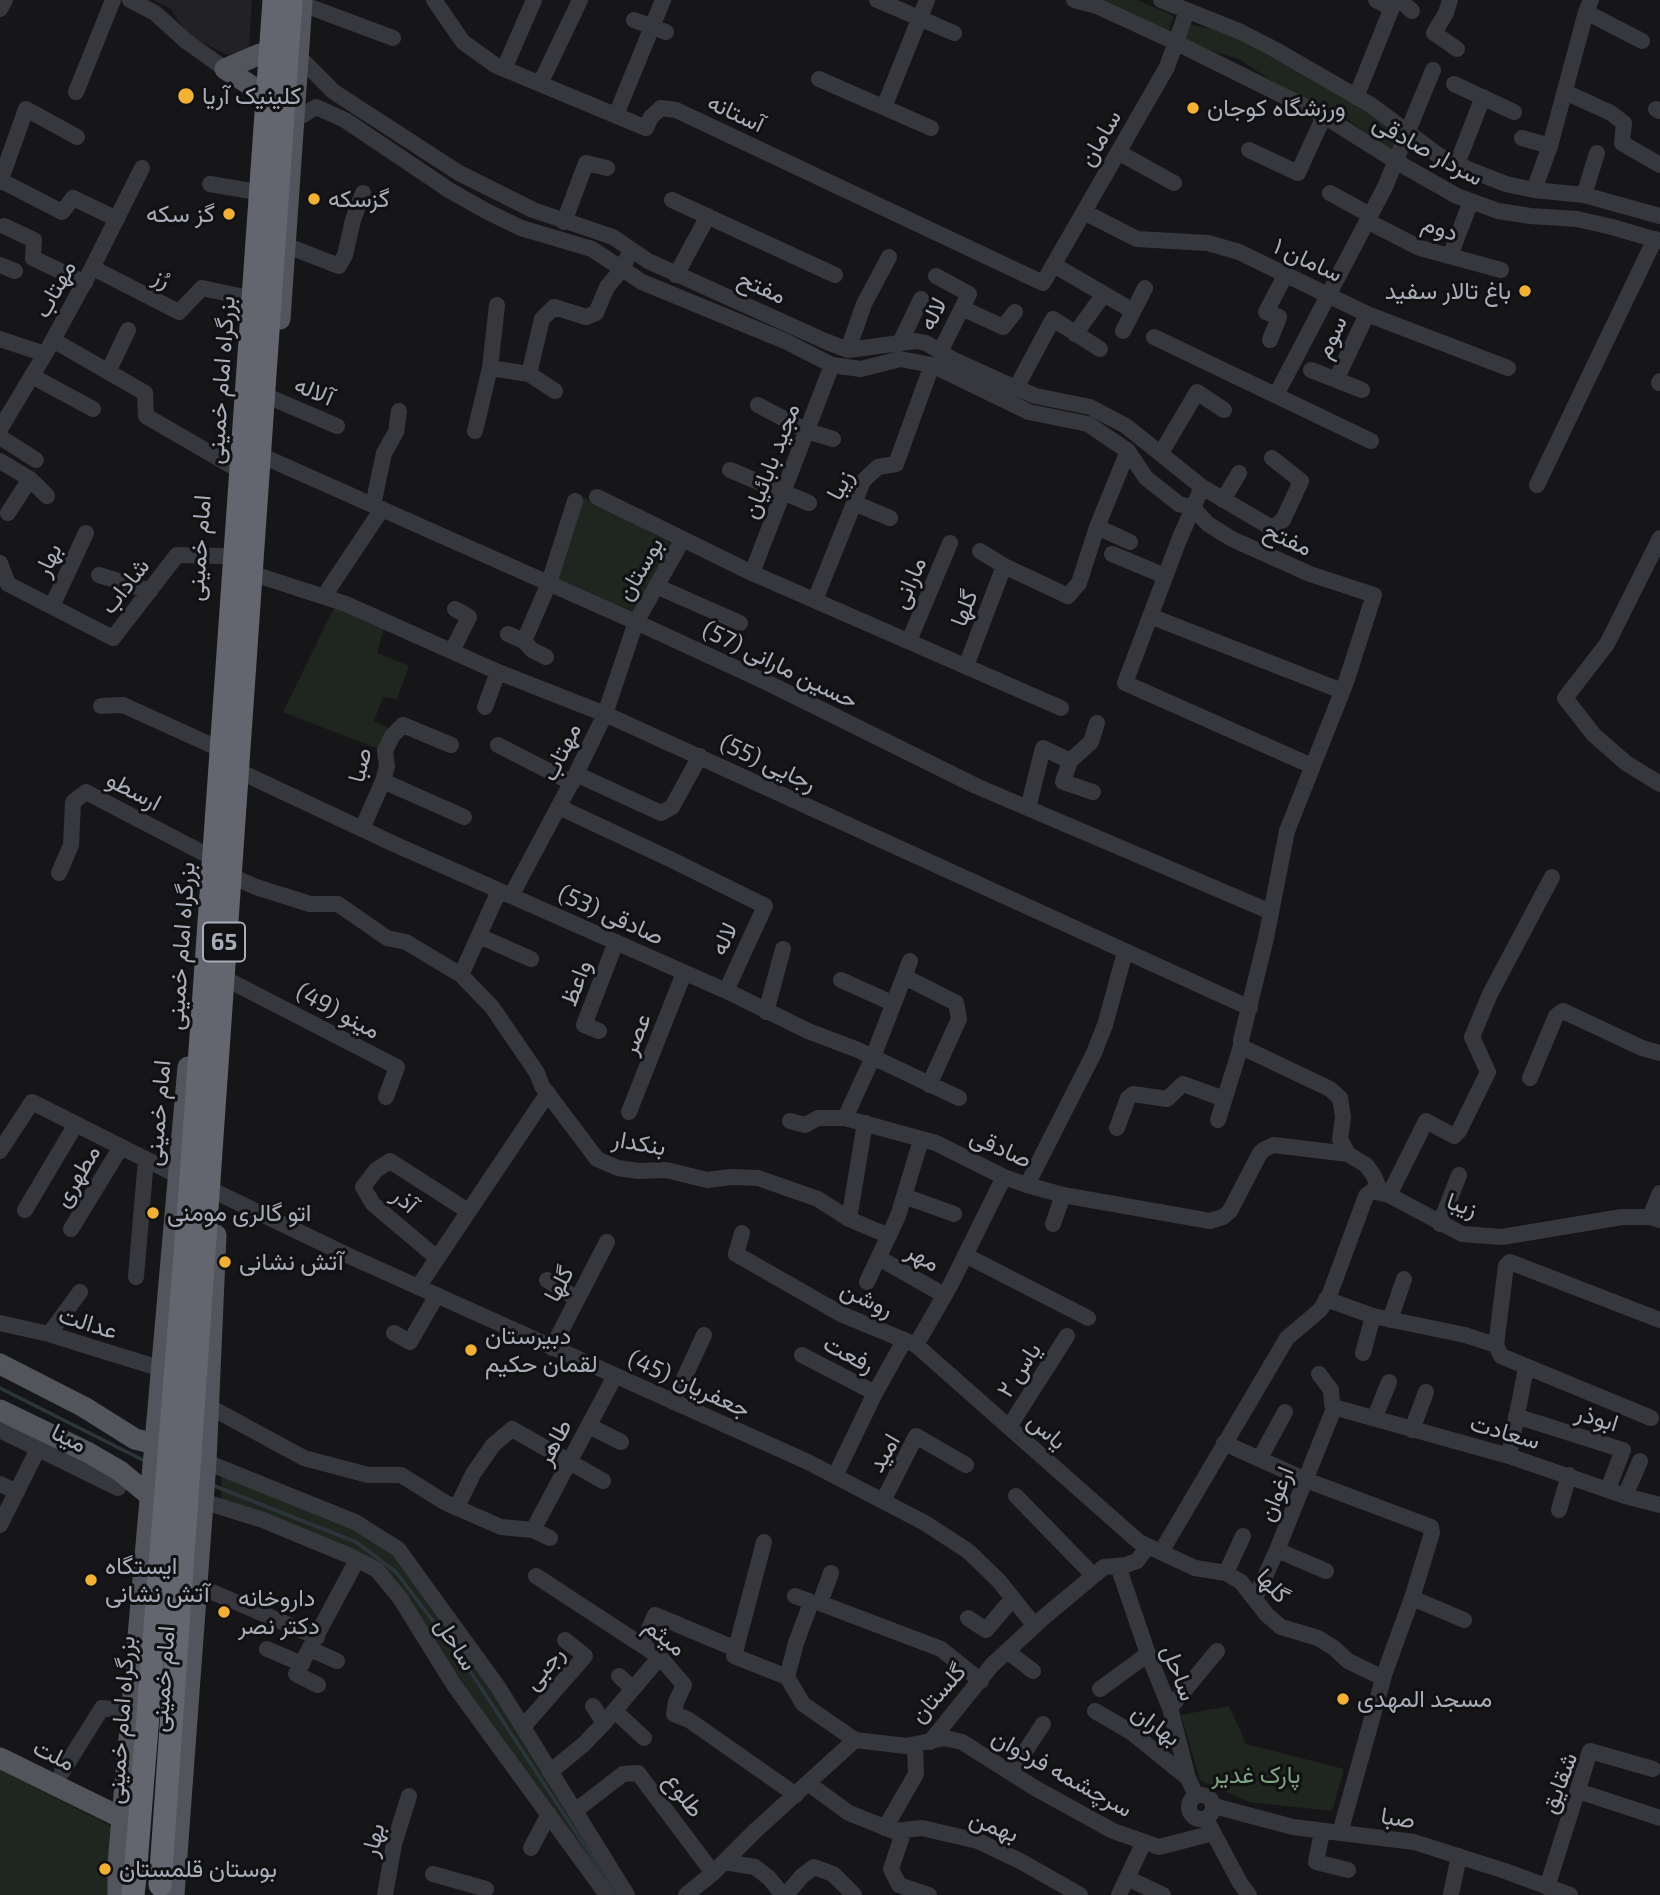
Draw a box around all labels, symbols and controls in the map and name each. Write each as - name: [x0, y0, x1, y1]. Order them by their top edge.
- place label: کلینیک آریا: [202, 82, 301, 110]
- marker: کلینیک آریا: [176, 86, 196, 106]
- street label: آستانه: [703, 87, 769, 139]
- place label: ورزشگاه کوجان: [1207, 94, 1346, 122]
- marker: ورزشگاه کوجان: [1185, 100, 1201, 116]
- street label: سامان: [1072, 105, 1128, 171]
- street label: سردار صادقی: [1368, 108, 1488, 192]
- place label: گزسکه: [328, 185, 390, 213]
- marker: گزسکه: [306, 191, 322, 207]
- place label: گز سکه: [146, 200, 215, 228]
- marker: گز سکه: [221, 206, 237, 222]
- street label: دوم: [1418, 208, 1462, 248]
- street label: سامان ۱: [1269, 232, 1347, 288]
- street label: مهتاب: [28, 255, 82, 323]
- street label: رُز: [148, 262, 176, 294]
- street label: مفتح: [733, 264, 791, 310]
- place label: باغ تالار سفید: [1385, 277, 1511, 305]
- marker: باغ تالار سفید: [1517, 283, 1533, 299]
- street label: لاله: [913, 293, 953, 335]
- street label: بزرگراه امام خمینی: [201, 295, 241, 465]
- street label: سوم: [1309, 311, 1353, 363]
- street label: آلاله: [290, 370, 338, 412]
- street label: مجید بابائیان: [736, 399, 806, 523]
- street label: زیبا: [820, 465, 860, 505]
- street label: امام خمینی: [181, 494, 217, 602]
- street label: مفتح: [1259, 516, 1317, 562]
- street label: بوستان: [610, 532, 670, 606]
- street label: بهار: [28, 539, 68, 581]
- street label: شاداب: [94, 552, 156, 620]
- street label: مارانی: [885, 553, 933, 613]
- street label: گلها: [944, 586, 984, 630]
- street label: حسین مارانی (57): [697, 615, 863, 715]
- street label: مهتاب: [535, 718, 587, 786]
- street label: رجایی (55): [715, 728, 821, 798]
- street label: صبا: [342, 745, 378, 785]
- street label: ارسطو: [102, 765, 166, 817]
- street label: بزرگراه امام خمینی: [161, 861, 201, 1031]
- street label: صادقی (53): [553, 879, 669, 951]
- street label: لاله: [704, 918, 744, 960]
- road number: 65: [203, 923, 245, 962]
- street label: واعظ: [554, 956, 598, 1010]
- street label: مینو (49): [291, 977, 385, 1045]
- street label: عصر: [615, 1009, 657, 1059]
- street label: امام خمینی: [139, 1059, 177, 1167]
- street label: صادقی: [966, 1122, 1036, 1174]
- street label: بنکدار: [610, 1124, 668, 1162]
- street label: مطهری: [47, 1140, 107, 1212]
- street label: آذر: [386, 1181, 424, 1219]
- street label: زیبا: [1443, 1186, 1481, 1224]
- place label: اتو گالری مومنی: [167, 1199, 311, 1227]
- marker: اتو گالری مومنی: [145, 1205, 161, 1221]
- street label: مهر: [901, 1236, 945, 1278]
- place label: آتش نشانی: [239, 1248, 344, 1276]
- marker: آتش نشانی: [217, 1254, 233, 1270]
- street label: گلها: [538, 1261, 580, 1307]
- street label: روشن: [836, 1274, 898, 1324]
- street label: عدالت: [55, 1300, 121, 1346]
- place label: دبیرستان لقمان حکیم: [485, 1322, 598, 1378]
- street label: رفعت: [819, 1329, 879, 1379]
- street label: یاس ۲: [991, 1337, 1047, 1403]
- marker: دبیرستان لقمان حکیم: [463, 1342, 479, 1358]
- street label: جعفریان (45): [623, 1344, 755, 1424]
- street label: ابوذر: [1572, 1398, 1622, 1438]
- street label: یاس: [1022, 1406, 1072, 1456]
- street label: سعادت: [1467, 1408, 1543, 1456]
- street label: طاهر: [530, 1414, 578, 1470]
- street label: مینا: [47, 1417, 91, 1459]
- street label: امید: [862, 1429, 906, 1477]
- street label: ارغوان: [1252, 1462, 1300, 1526]
- place label: ایستگاه آتش نشانی: [105, 1552, 210, 1608]
- street label: گلها: [1250, 1563, 1296, 1609]
- marker: ایستگاه آتش نشانی: [83, 1572, 99, 1588]
- place label: داروخانه دکتر نصر: [238, 1584, 320, 1640]
- marker: داروخانه دکتر نصر: [216, 1604, 232, 1620]
- street label: ساحل: [429, 1612, 483, 1676]
- street label: میثم: [638, 1612, 692, 1662]
- street label: امام خمینی: [145, 1625, 181, 1733]
- street label: بزرگراه امام خمینی: [101, 1635, 141, 1805]
- street label: رجبی: [517, 1640, 571, 1696]
- street label: ساحل: [1155, 1641, 1203, 1705]
- street label: گلستان: [904, 1657, 972, 1729]
- place label: مسجد المهدی: [1357, 1685, 1492, 1713]
- marker: مسجد المهدی: [1335, 1691, 1351, 1707]
- street label: بهاران: [1126, 1698, 1186, 1752]
- street label: سرچشمه فردوان: [987, 1722, 1137, 1824]
- street label: ملت: [28, 1733, 80, 1777]
- street label: شقایق: [1534, 1748, 1584, 1818]
- park label: پارک غدیر: [1212, 1761, 1300, 1789]
- street label: طلوع: [658, 1767, 710, 1823]
- street label: صبا: [1379, 1801, 1417, 1835]
- street label: بهمن: [965, 1804, 1023, 1848]
- street label: بهار: [355, 1820, 391, 1860]
- place label: بوستان قلمستان: [119, 1855, 277, 1883]
- marker: بوستان قلمستان: [97, 1861, 113, 1877]

